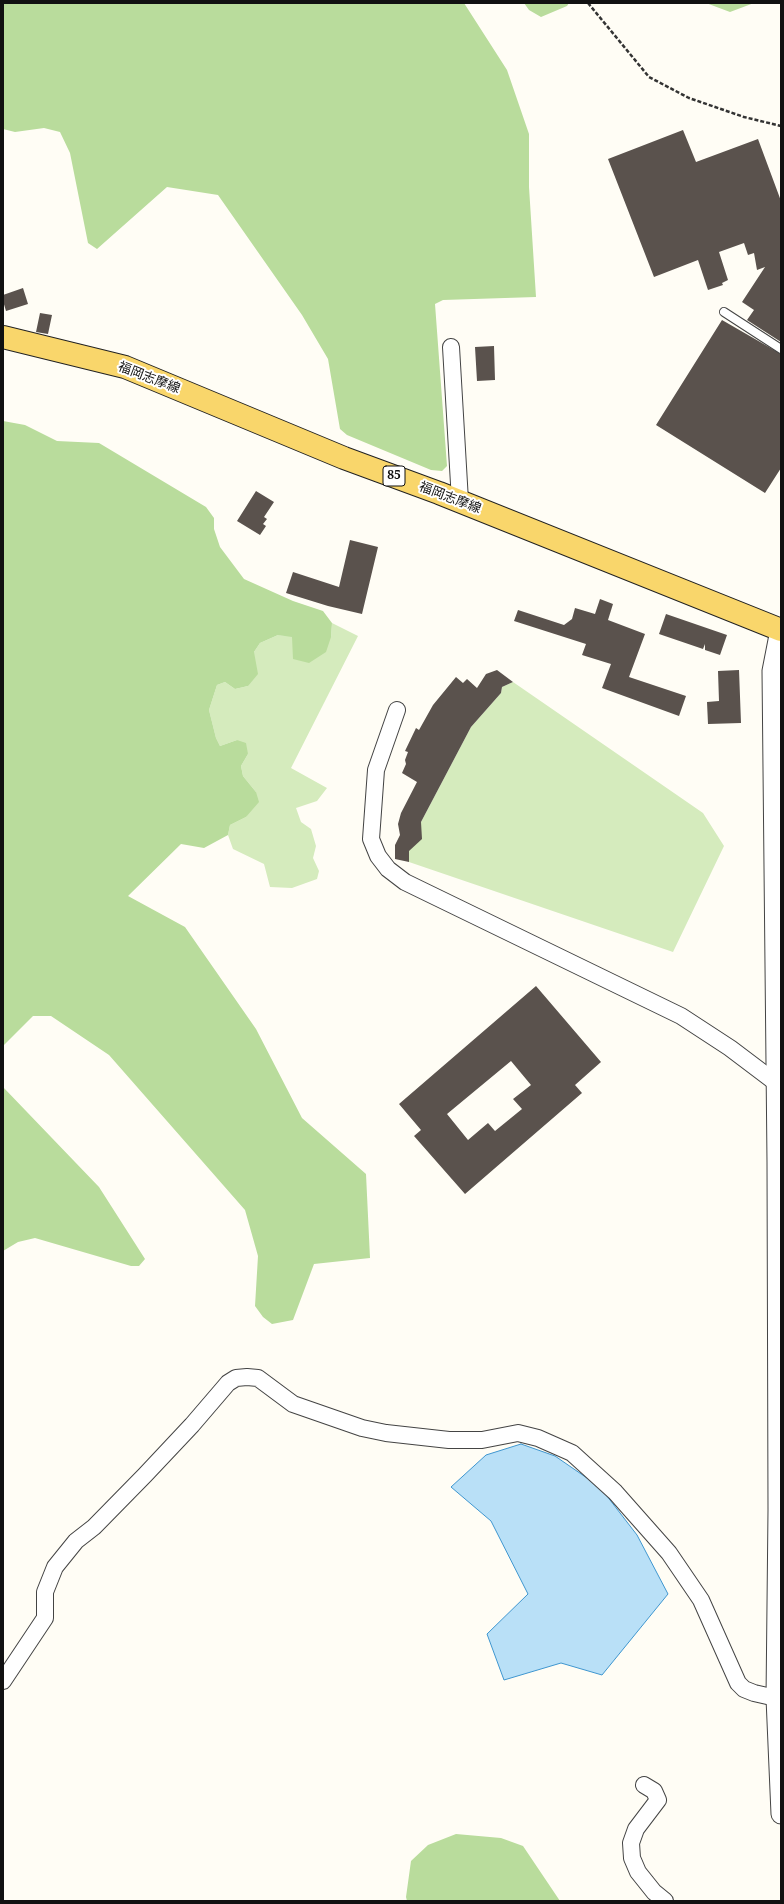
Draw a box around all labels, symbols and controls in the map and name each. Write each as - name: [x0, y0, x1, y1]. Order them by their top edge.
- street label: 福岡志摩線: [116, 359, 182, 397]
- road number: 85: [383, 466, 405, 486]
- street label: 福岡志摩線: [417, 479, 483, 517]

